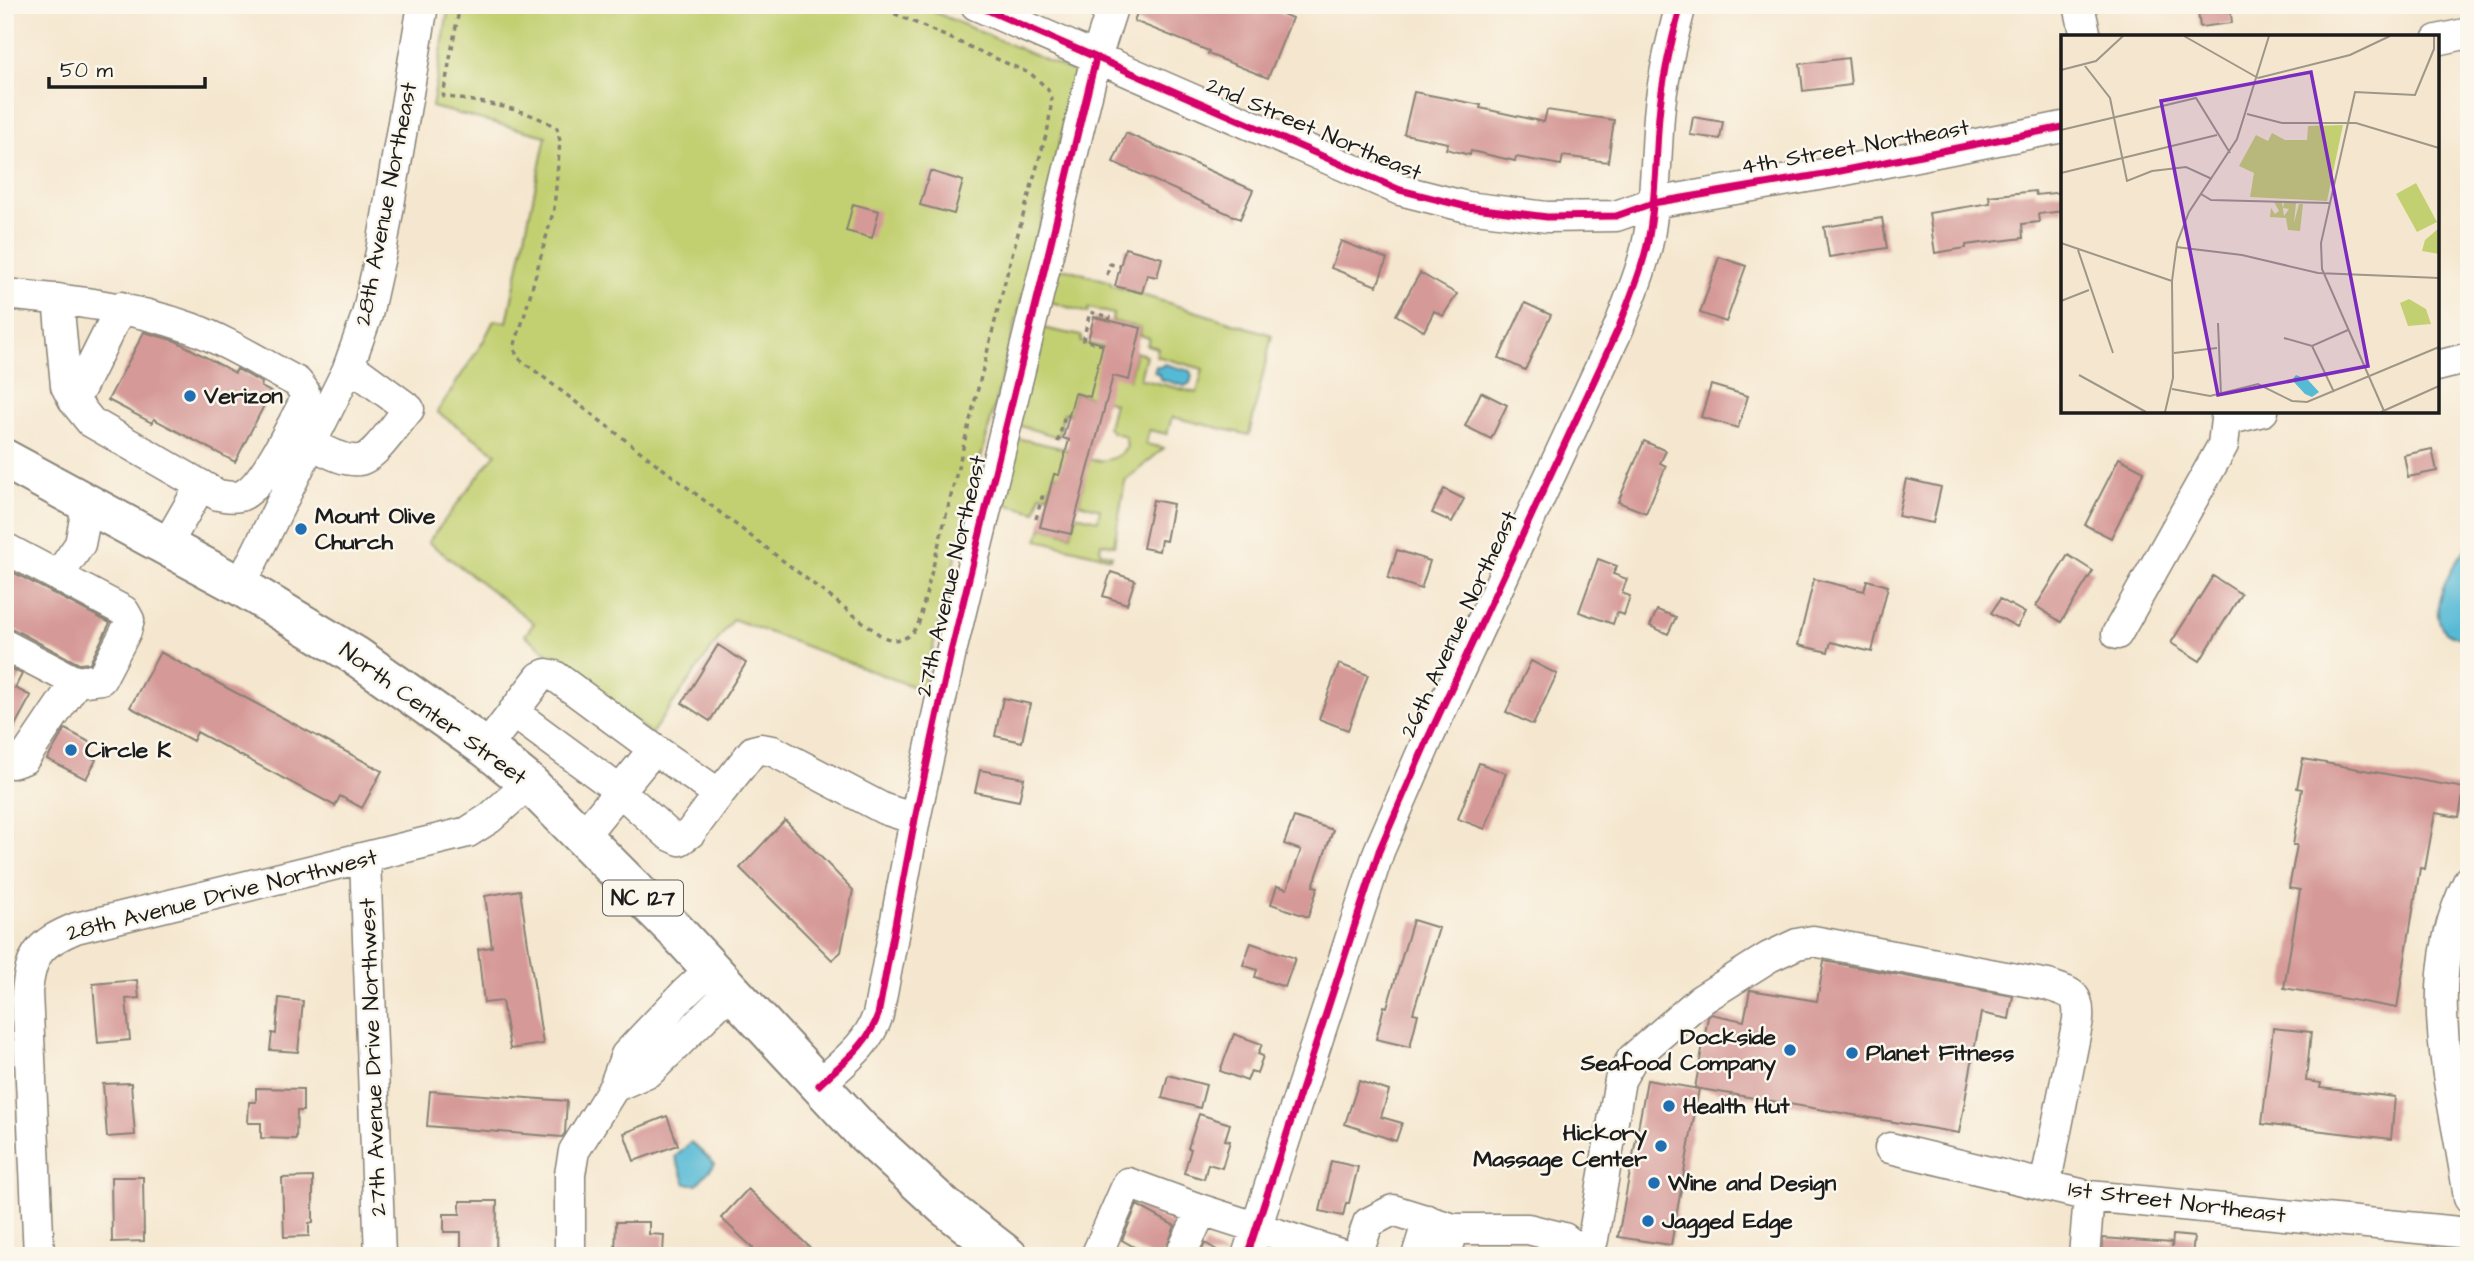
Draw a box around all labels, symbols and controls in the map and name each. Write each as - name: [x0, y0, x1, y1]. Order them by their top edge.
- inset map: [2061, 35, 2439, 413]
- scale bar: [49, 46, 205, 90]
- text: 50 m: [60, 56, 114, 85]
- street label: 2nd Street Northeast: [1201, 69, 1427, 189]
- street label: 28th Avenue Northeast: [347, 79, 425, 329]
- street label: 4th Street Northeast: [1738, 111, 1972, 183]
- place label: Verizon: [203, 380, 283, 412]
- marker: Verizon: [182, 388, 198, 404]
- street label: 27th Avenue Northeast: [908, 451, 995, 700]
- place label: Mount Olive Church: [315, 500, 436, 558]
- street label: 26th Avenue Northeast: [1392, 505, 1526, 743]
- marker: Mount Olive Church: [293, 521, 309, 537]
- street label: North Center Street: [333, 635, 534, 793]
- place label: Circle K: [85, 734, 172, 766]
- marker: Circle K: [63, 742, 79, 758]
- street label: 28th Avenue Drive Northwest: [63, 841, 381, 949]
- road number: NC 127: [603, 880, 683, 916]
- street label: 27th Avenue Drive Northwest: [351, 897, 395, 1217]
- place label: Dockside Seafood Company: [1580, 1021, 1777, 1081]
- place label: Planet Fitness: [1866, 1037, 2015, 1069]
- marker: Dockside Seafood Company: [1782, 1042, 1798, 1058]
- marker: Planet Fitness: [1844, 1045, 1860, 1061]
- place label: Health Hut: [1683, 1090, 1790, 1122]
- marker: Health Hut: [1661, 1098, 1677, 1114]
- place label: Hickory Massage Center: [1473, 1117, 1647, 1176]
- marker: Hickory Massage Center: [1653, 1138, 1669, 1154]
- place label: Wine and Design: [1667, 1167, 1837, 1200]
- street label: 1st Street Northeast: [2066, 1173, 2288, 1231]
- marker: Wine and Design: [1646, 1175, 1662, 1191]
- place label: Jagged Edge: [1661, 1205, 1793, 1238]
- marker: Jagged Edge: [1640, 1213, 1656, 1229]

